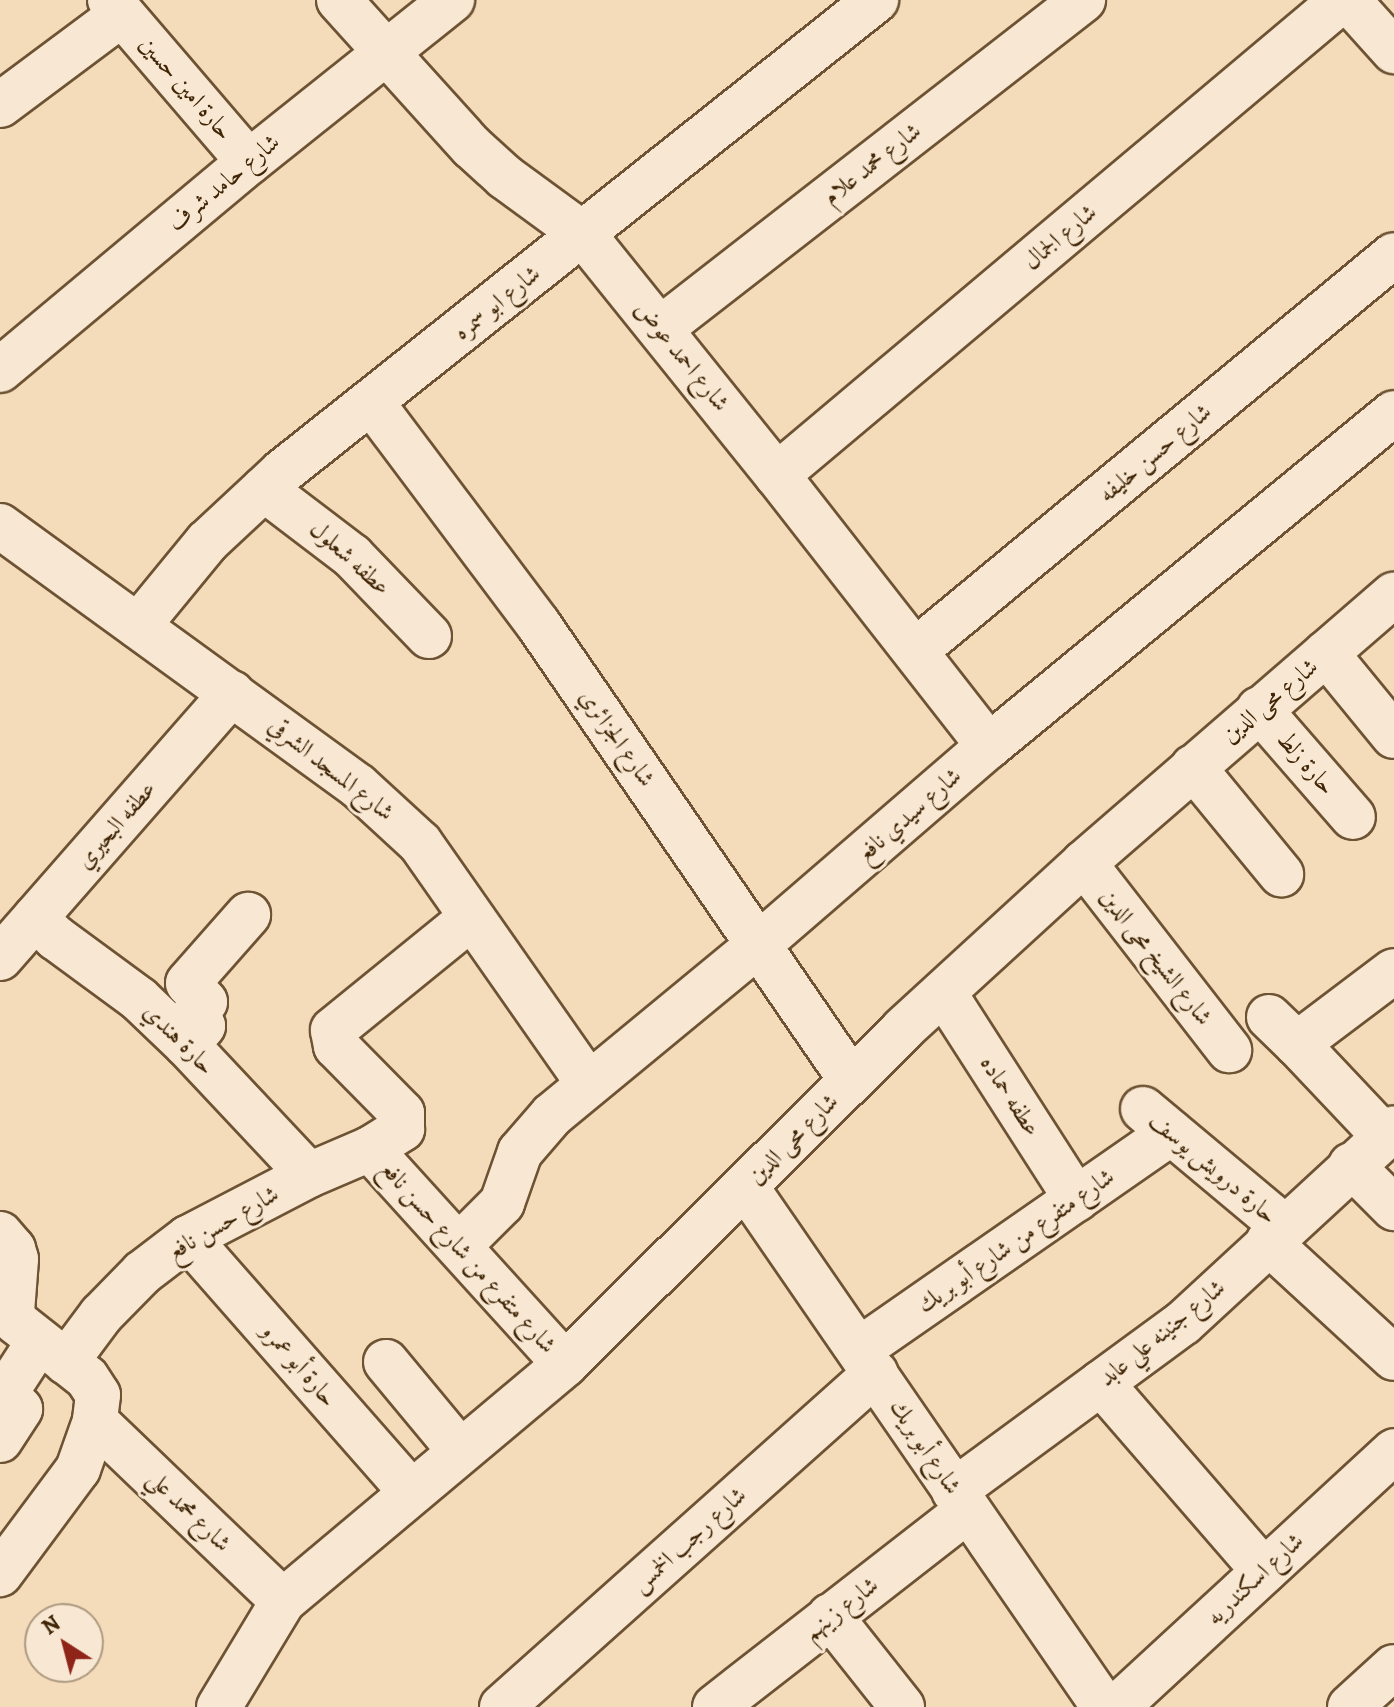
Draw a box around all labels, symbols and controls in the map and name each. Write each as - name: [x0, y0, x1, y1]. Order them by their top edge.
- street label: حارة امين حسين: [133, 30, 239, 146]
- street label: شارع محمد علام: [817, 117, 927, 211]
- street label: شارع حامد شرف: [162, 128, 286, 238]
- street label: شارع الجمال: [1017, 198, 1103, 276]
- street label: شارع ابو سمره: [448, 259, 546, 347]
- street label: شارع احمد عوض: [629, 295, 735, 417]
- street label: شارع حسن خليفه: [1093, 397, 1217, 509]
- street label: عطفه شعلول: [304, 514, 396, 602]
- street label: شارع محى الدين: [1216, 652, 1324, 750]
- street label: شارع الجزائري: [573, 684, 661, 792]
- street label: شارع المسجد الشرقي: [262, 711, 400, 827]
- street label: حارة زلط: [1271, 725, 1341, 801]
- street label: شارع سيدي نافع: [851, 762, 967, 868]
- street label: عطفه البحيري: [70, 775, 162, 875]
- street label: شارع الشيخ محى الدين: [1094, 883, 1218, 1031]
- street label: حارة هندي: [137, 997, 221, 1081]
- street label: عطفه حماده: [973, 1050, 1047, 1142]
- street label: شارع محى الدين: [741, 1087, 845, 1191]
- street label: حارة درويش يوسف: [1143, 1106, 1283, 1230]
- street label: شارع متفرع من شارع حسن نافع: [374, 1155, 562, 1359]
- street label: شارع متفرع من شارع أبو بريك: [912, 1162, 1120, 1320]
- street label: شارع حسن نافع: [162, 1179, 284, 1267]
- street label: شارع جنينه علي عابد: [1093, 1273, 1231, 1393]
- street label: حارة أبو عمرو: [255, 1317, 343, 1413]
- street label: شارع أبو بريك: [883, 1394, 967, 1500]
- street label: شارع محمد علي: [141, 1464, 237, 1558]
- street label: شارع رجب الخمس: [626, 1481, 752, 1599]
- street label: شارع اسكندريه: [1200, 1527, 1310, 1631]
- street label: شارع زينهم: [798, 1571, 884, 1647]
- north arrow: [24, 1603, 104, 1683]
- text: N: [36, 1608, 66, 1642]

